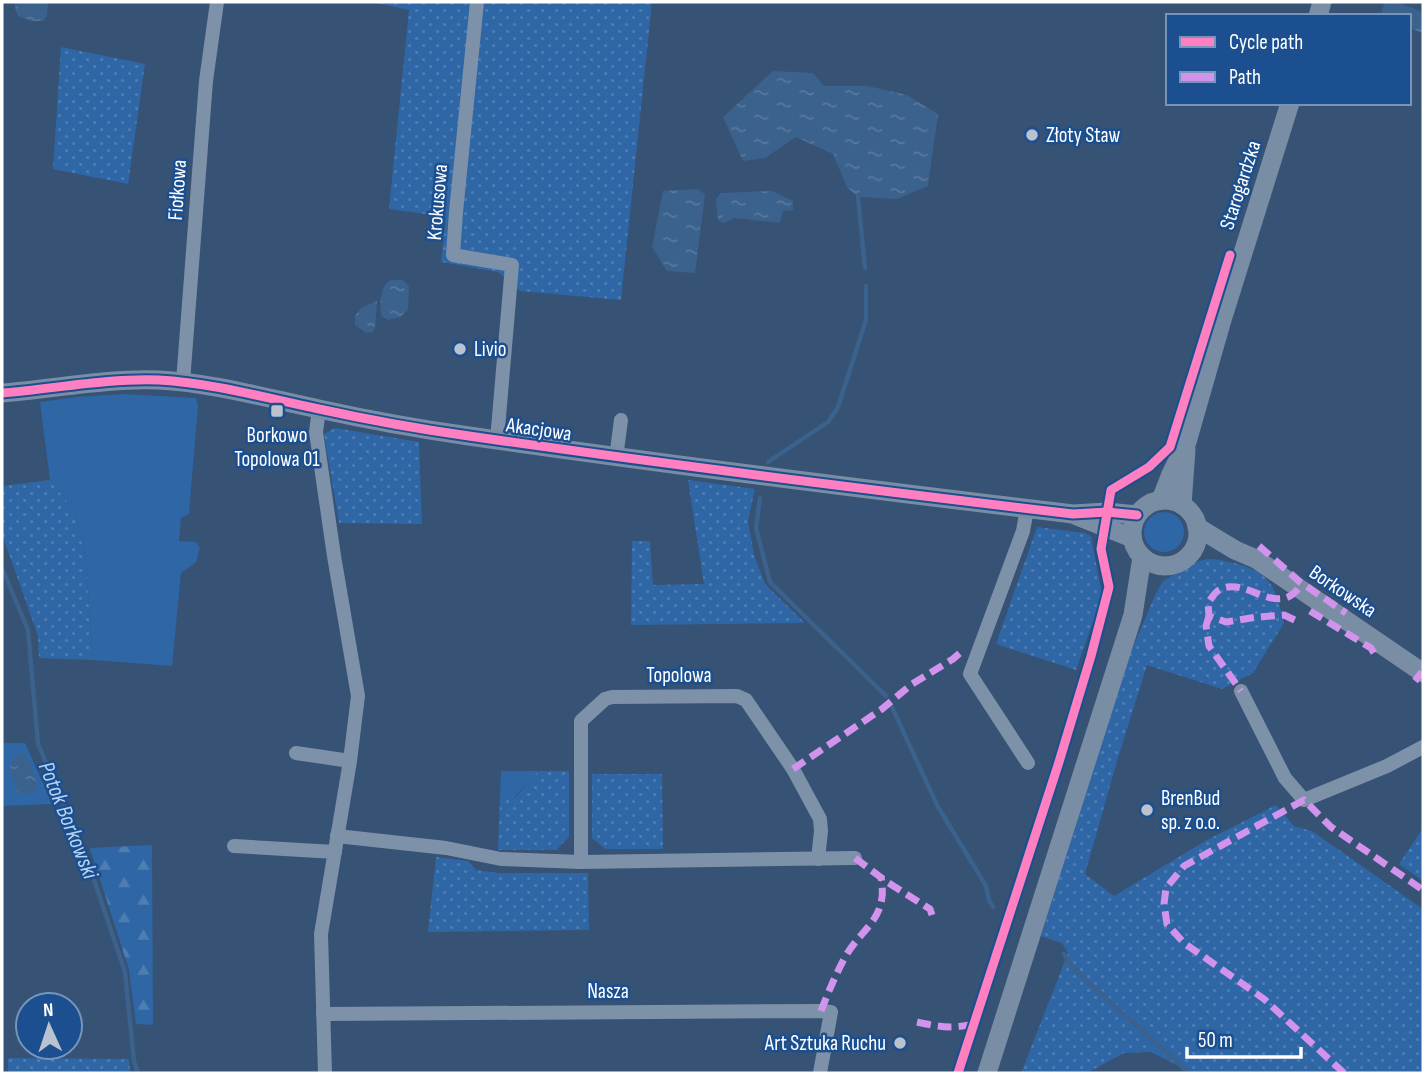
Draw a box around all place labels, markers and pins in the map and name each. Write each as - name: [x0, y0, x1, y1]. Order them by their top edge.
- place label: Złoty Staw: [1046, 123, 1121, 148]
- marker: Złoty Staw: [1024, 127, 1040, 143]
- place label: Livio: [474, 337, 506, 362]
- marker: Livio: [452, 341, 468, 357]
- marker: Borkowo Topolowa 01: [269, 403, 285, 419]
- place label: Borkowo Topolowa 01: [234, 423, 320, 472]
- place label: BrenBud sp. z o.o.: [1161, 786, 1220, 835]
- marker: BrenBud sp. z o.o.: [1139, 802, 1155, 818]
- place label: Art Sztuka Ruchu: [764, 1031, 886, 1056]
- marker: Art Sztuka Ruchu: [892, 1035, 908, 1051]

